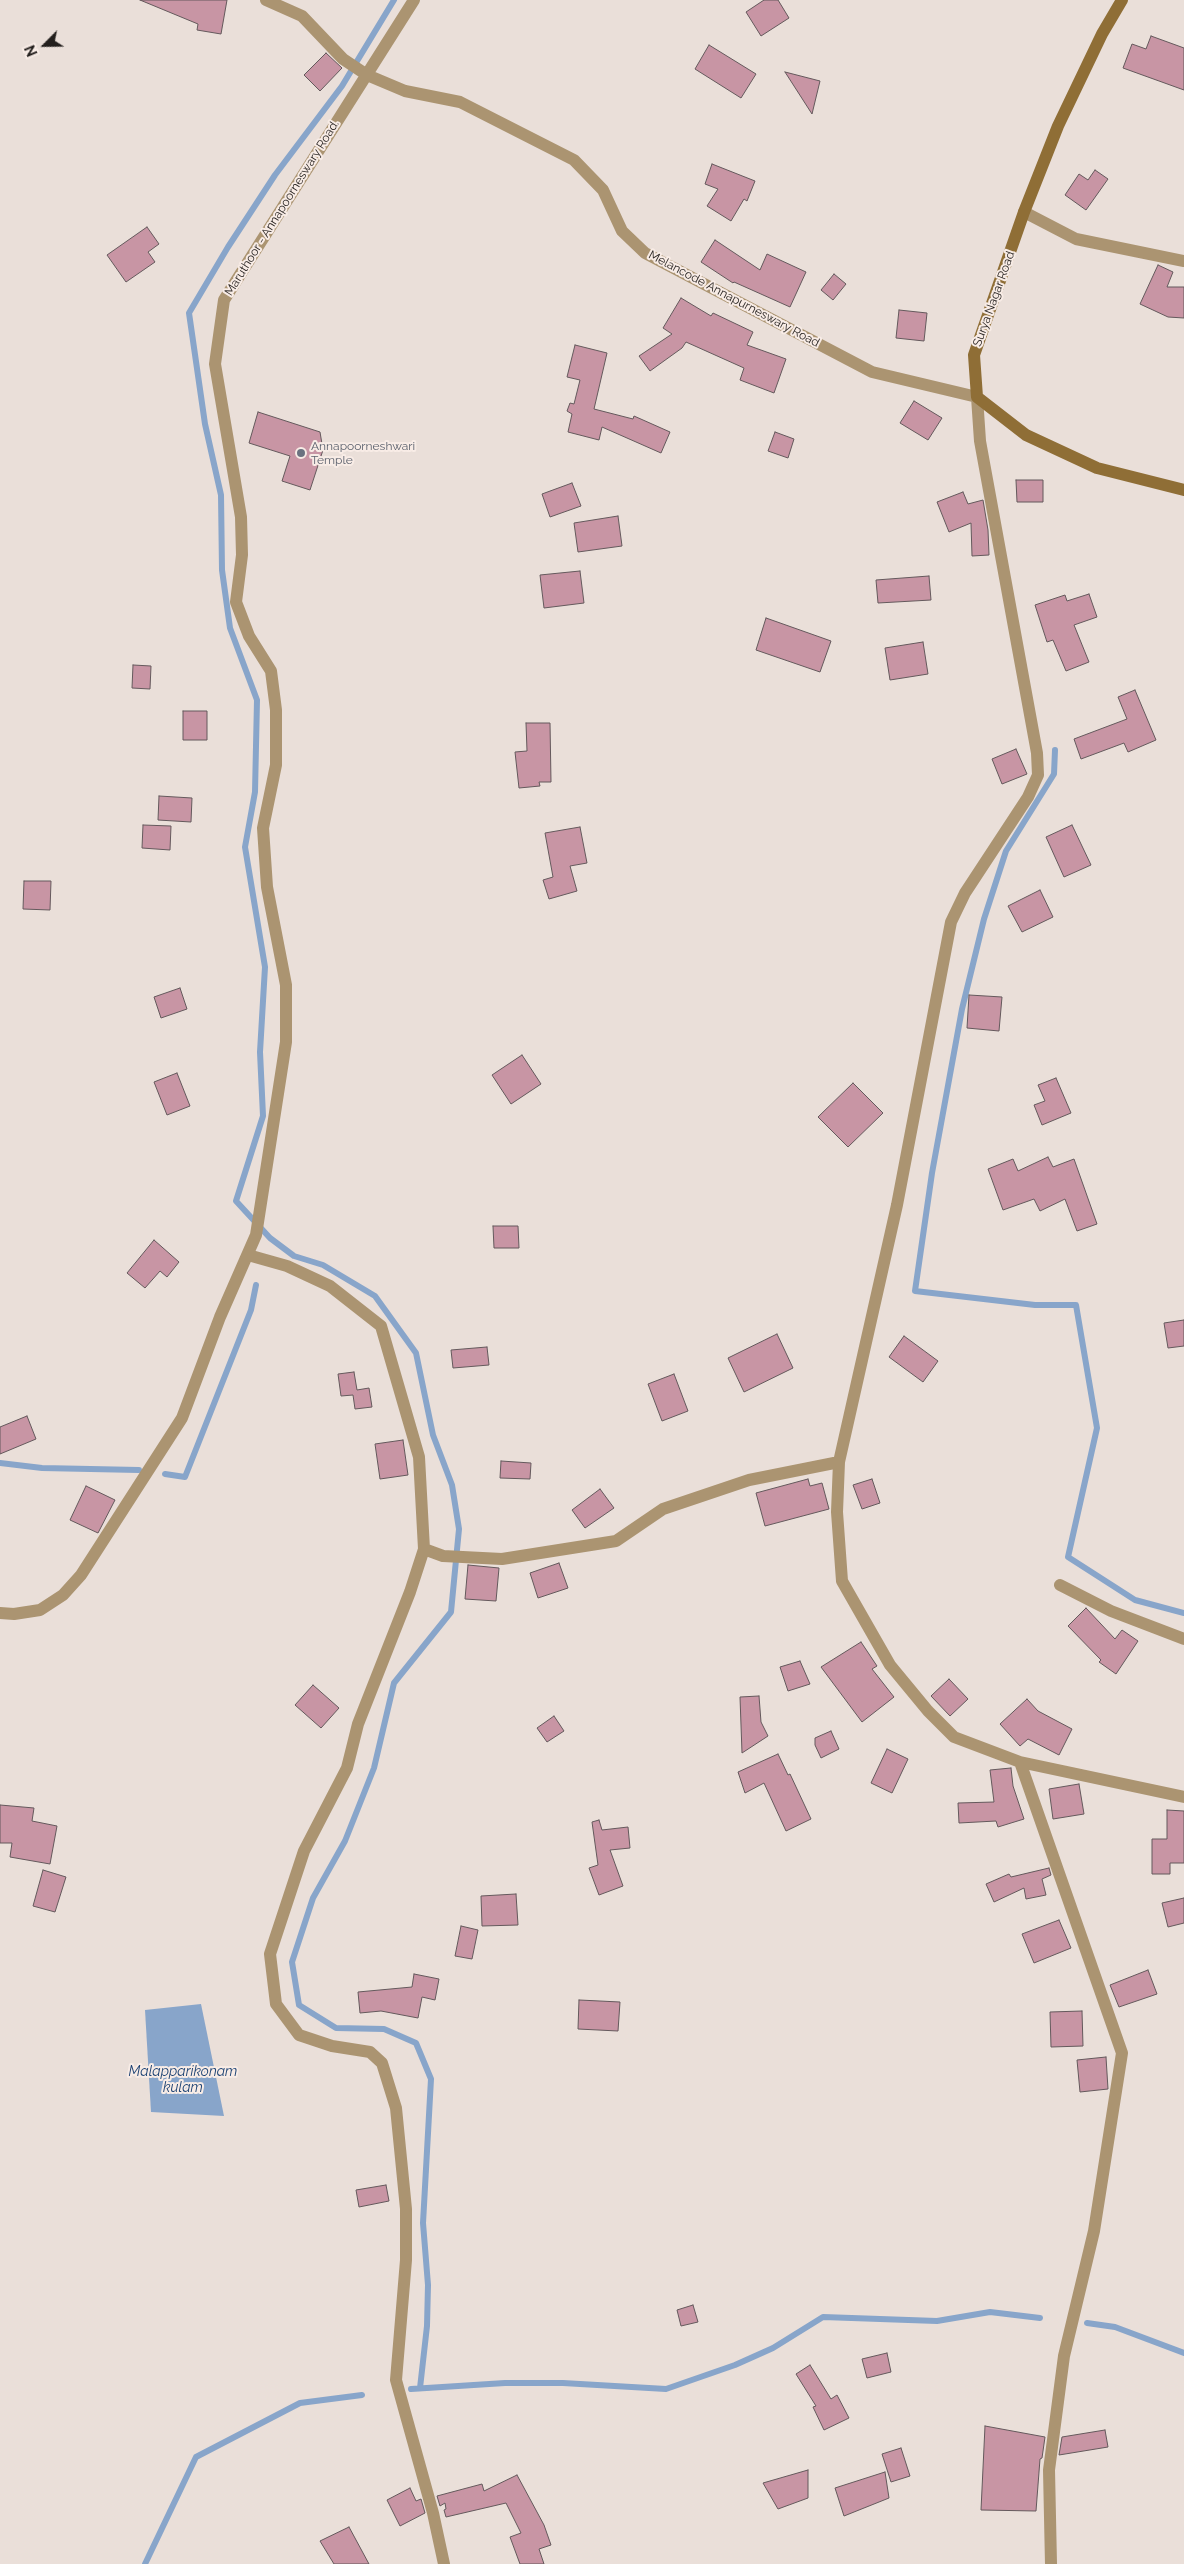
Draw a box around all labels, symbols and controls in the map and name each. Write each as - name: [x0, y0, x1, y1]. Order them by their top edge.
- north arrow: [20, 20, 70, 70]
- text: N: [22, 43, 41, 59]
- street label: Maruthoor - Annapoorneswary Road.: [222, 118, 342, 298]
- street label: Melancode Annapurneswary Road: [646, 248, 822, 350]
- street label: Surya Nagar Road: [970, 249, 1018, 349]
- place label: Annapoorneshwari Temple: [311, 439, 415, 467]
- marker: Annapoorneshwari Temple: [295, 447, 307, 459]
- water label: Malapparikonam kulam: [129, 2064, 237, 2096]

